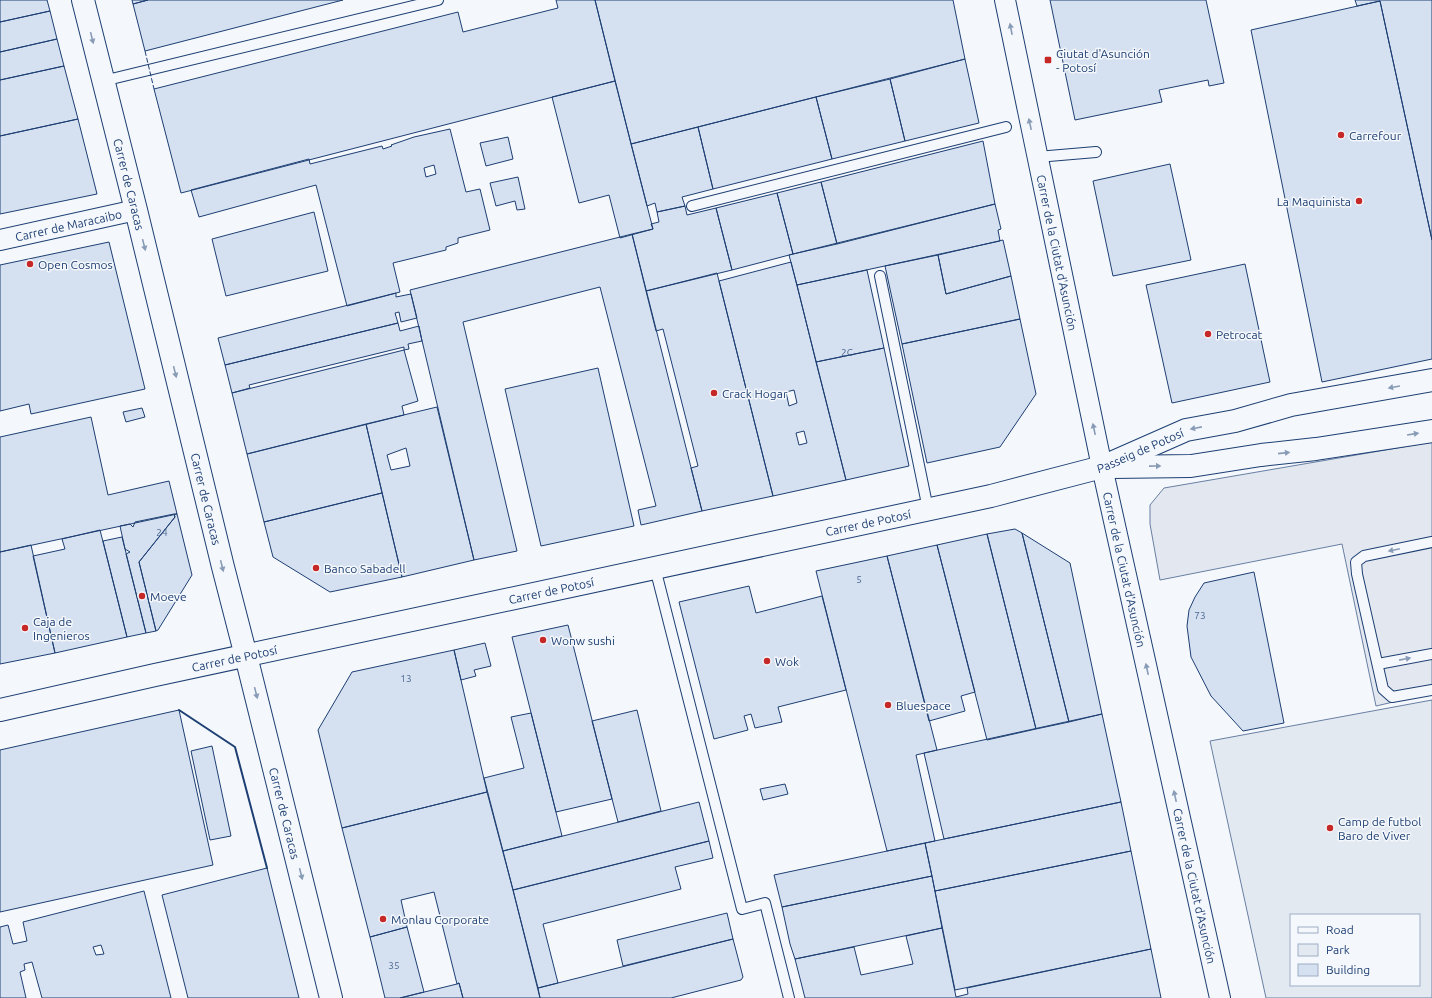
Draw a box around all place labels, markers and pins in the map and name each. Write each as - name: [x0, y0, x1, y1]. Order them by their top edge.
- place label: Ciutat d'Asunción - Potosí: [1056, 47, 1150, 74]
- marker: Ciutat d'Asunción - Potosí: [1043, 55, 1053, 65]
- place label: Carrefour: [1349, 129, 1402, 142]
- marker: Carrefour: [1336, 130, 1346, 140]
- place label: La Maquinista: [1277, 195, 1351, 208]
- marker: La Maquinista: [1354, 196, 1364, 206]
- place label: Open Cosmos: [38, 258, 113, 271]
- marker: Open Cosmos: [25, 259, 35, 269]
- place label: Petrocat: [1216, 328, 1263, 341]
- marker: Petrocat: [1203, 329, 1213, 339]
- place label: Crack Hogar: [722, 387, 788, 400]
- marker: Crack Hogar: [709, 388, 719, 398]
- place label: Banco Sabadell: [324, 562, 406, 575]
- marker: Banco Sabadell: [311, 563, 321, 573]
- place label: Moeve: [150, 590, 187, 603]
- marker: Moeve: [137, 591, 147, 601]
- place label: Caja de Ingenieros: [33, 615, 90, 642]
- marker: Caja de Ingenieros: [20, 623, 30, 633]
- place label: Wonw sushi: [551, 634, 615, 647]
- marker: Wonw sushi: [538, 635, 548, 645]
- place label: Wok: [775, 655, 799, 668]
- marker: Wok: [762, 656, 772, 666]
- place label: Bluespace: [896, 699, 951, 712]
- marker: Bluespace: [883, 700, 893, 710]
- place label: Camp de futbol Baro de Viver: [1338, 815, 1421, 842]
- marker: Camp de futbol Baro de Viver: [1325, 823, 1335, 833]
- place label: Monlau Corporate: [391, 913, 489, 926]
- marker: Monlau Corporate: [378, 914, 388, 924]

